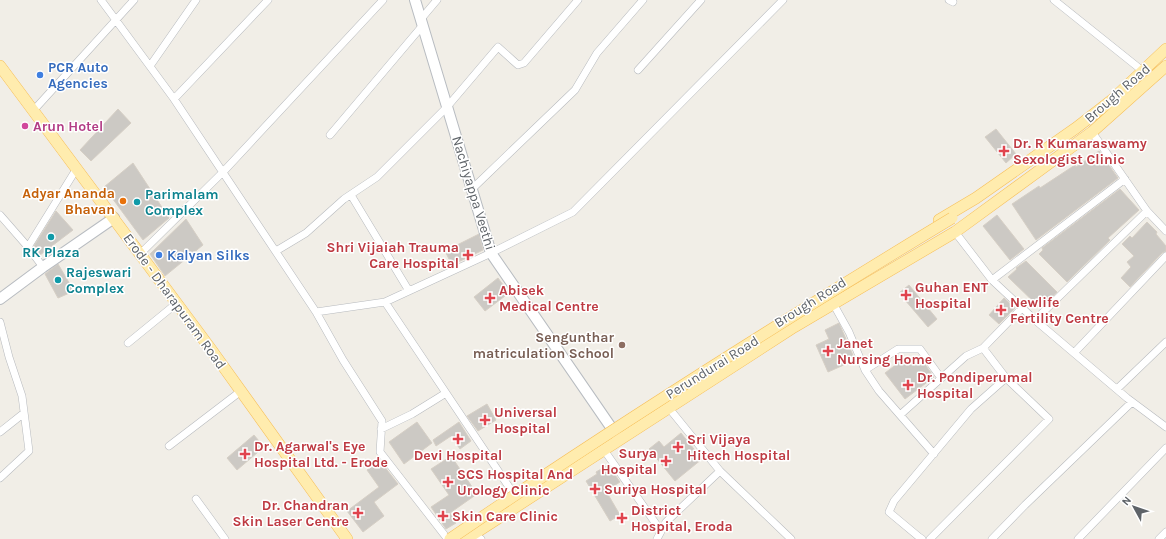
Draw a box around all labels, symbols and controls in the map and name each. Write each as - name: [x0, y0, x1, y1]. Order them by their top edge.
- place label: PCR Auto Agencies: [48, 59, 109, 92]
- street label: Brough Road: [1081, 60, 1154, 127]
- marker: PCR Auto Agencies: [35, 70, 45, 80]
- place label: Arun Hotel: [33, 118, 103, 135]
- marker: Arun Hotel: [20, 121, 30, 131]
- street label: Nachiyappa Veethi: [448, 134, 499, 252]
- place label: Dr. R Kumaraswamy Sexologist Clinic: [1013, 135, 1147, 168]
- marker: Dr. R Kumaraswamy Sexologist Clinic: [998, 145, 1010, 157]
- place label: Adyar Ananda Bhavan: [22, 185, 115, 218]
- place label: Parimalam Complex: [145, 186, 219, 219]
- marker: Adyar Ananda Bhavan: [118, 196, 128, 206]
- marker: Parimalam Complex: [132, 197, 142, 207]
- street label: Erode - Dharapuram Road: [120, 230, 230, 373]
- marker: RK Plaza: [46, 232, 56, 242]
- place label: Shri Vijaiah Trauma Care Hospital: [327, 239, 459, 272]
- place label: RK Plaza: [22, 244, 80, 261]
- place label: Kalyan Silks: [167, 247, 250, 264]
- marker: Shri Vijaiah Trauma Care Hospital: [462, 249, 474, 261]
- marker: Kalyan Silks: [154, 250, 164, 260]
- place label: Rajeswari Complex: [66, 264, 132, 297]
- street label: Brough Road: [771, 274, 849, 331]
- marker: Rajeswari Complex: [53, 275, 63, 285]
- place label: Guhan ENT Hospital: [915, 279, 989, 312]
- place label: Abisek Medical Centre: [499, 282, 599, 315]
- marker: Guhan ENT Hospital: [900, 289, 912, 301]
- marker: Abisek Medical Centre: [484, 292, 496, 304]
- place label: Newlife Fertility Centre: [1010, 294, 1109, 327]
- marker: Newlife Fertility Centre: [995, 304, 1007, 316]
- place label: Sengunthar matriculation School: [473, 329, 614, 362]
- street label: Perundurai Road: [663, 332, 762, 403]
- place label: Janet Nursing Home: [837, 335, 932, 368]
- marker: Sengunthar matriculation School: [617, 340, 627, 350]
- marker: Janet Nursing Home: [822, 345, 834, 357]
- place label: Dr. Pondiperumal Hospital: [917, 369, 1033, 402]
- marker: Dr. Pondiperumal Hospital: [902, 379, 914, 391]
- place label: Universal Hospital: [494, 404, 557, 437]
- marker: Universal Hospital: [479, 414, 491, 426]
- place label: Sri Vijaya Hitech Hospital: [687, 431, 790, 464]
- marker: Devi Hospital: [452, 433, 464, 445]
- place label: Dr. Agarwal's Eye Hospital Ltd. - Erode: [254, 438, 388, 471]
- marker: Sri Vijaya Hitech Hospital: [672, 441, 684, 453]
- place label: Surya Hospital: [601, 445, 657, 478]
- place label: Devi Hospital: [414, 447, 502, 464]
- marker: Dr. Agarwal's Eye Hospital Ltd. - Erode: [239, 448, 251, 460]
- marker: Surya Hospital: [660, 455, 672, 467]
- place label: SCS Hospital And Urology Clinic: [457, 466, 573, 499]
- marker: SCS Hospital And Urology Clinic: [442, 476, 454, 488]
- place label: Suriya Hospital: [604, 481, 707, 498]
- marker: Suriya Hospital: [589, 483, 601, 495]
- north arrow: [1114, 487, 1154, 527]
- text: N: [1119, 494, 1134, 508]
- place label: Dr. Chandran Skin Laser Centre: [233, 497, 349, 530]
- place label: District Hospital, Eroda: [631, 502, 733, 535]
- marker: Dr. Chandran Skin Laser Centre: [352, 507, 364, 519]
- place label: Skin Care Clinic: [452, 508, 558, 525]
- marker: Skin Care Clinic: [437, 510, 449, 522]
- marker: District Hospital, Eroda: [616, 512, 628, 524]

